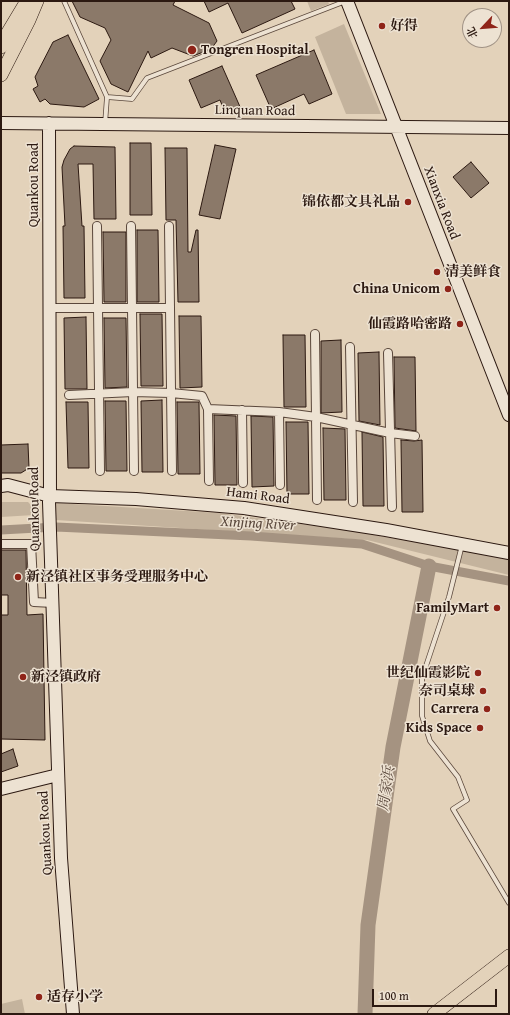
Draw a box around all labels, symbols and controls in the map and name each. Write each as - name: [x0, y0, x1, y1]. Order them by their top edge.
- north arrow: [462, 8, 502, 48]
- place label: 好得: [390, 18, 418, 34]
- marker: 好得: [377, 21, 387, 31]
- text: 北: [463, 24, 482, 41]
- place label: Tongren Hospital: [201, 42, 309, 58]
- marker: Tongren Hospital: [186, 44, 198, 56]
- street label: Linquan Road: [215, 102, 295, 120]
- street label: Quankou Road: [26, 143, 42, 227]
- street label: Xianxia Road: [419, 164, 463, 242]
- place label: 锦依都文具礼品: [302, 194, 400, 210]
- marker: 锦依都文具礼品: [403, 197, 413, 207]
- place label: 清美鲜食: [445, 264, 501, 280]
- marker: 清美鲜食: [432, 267, 442, 277]
- place label: China Unicom: [353, 281, 440, 297]
- marker: China Unicom: [443, 284, 453, 294]
- place label: 仙霞路哈密路: [368, 316, 452, 332]
- marker: 仙霞路哈密路: [455, 319, 465, 329]
- street label: Quankou Road: [26, 467, 44, 551]
- street label: Hami Road: [225, 484, 291, 508]
- water label: Xinjing River: [220, 513, 296, 535]
- place label: 新泾镇社区事务受理服务中心: [26, 569, 208, 585]
- marker: 新泾镇社区事务受理服务中心: [13, 572, 23, 582]
- place label: FamilyMart: [416, 600, 489, 616]
- marker: FamilyMart: [492, 603, 502, 613]
- place label: 世纪仙霞影院: [386, 665, 470, 681]
- marker: 世纪仙霞影院: [473, 668, 483, 678]
- place label: 新泾镇政府: [31, 669, 101, 685]
- marker: 新泾镇政府: [18, 672, 28, 682]
- place label: 奈司桌球: [419, 683, 475, 699]
- marker: 奈司桌球: [478, 686, 488, 696]
- place label: Carrera: [431, 701, 479, 717]
- marker: Carrera: [482, 704, 492, 714]
- place label: Kids Space: [406, 720, 472, 736]
- marker: Kids Space: [475, 723, 485, 733]
- water label: 周家浜: [375, 765, 399, 813]
- street label: Quankou Road: [35, 790, 57, 876]
- scale bar: [374, 981, 499, 1007]
- text: 100 m: [379, 987, 409, 1004]
- place label: 适存小学: [47, 989, 103, 1005]
- marker: 适存小学: [34, 992, 44, 1002]

